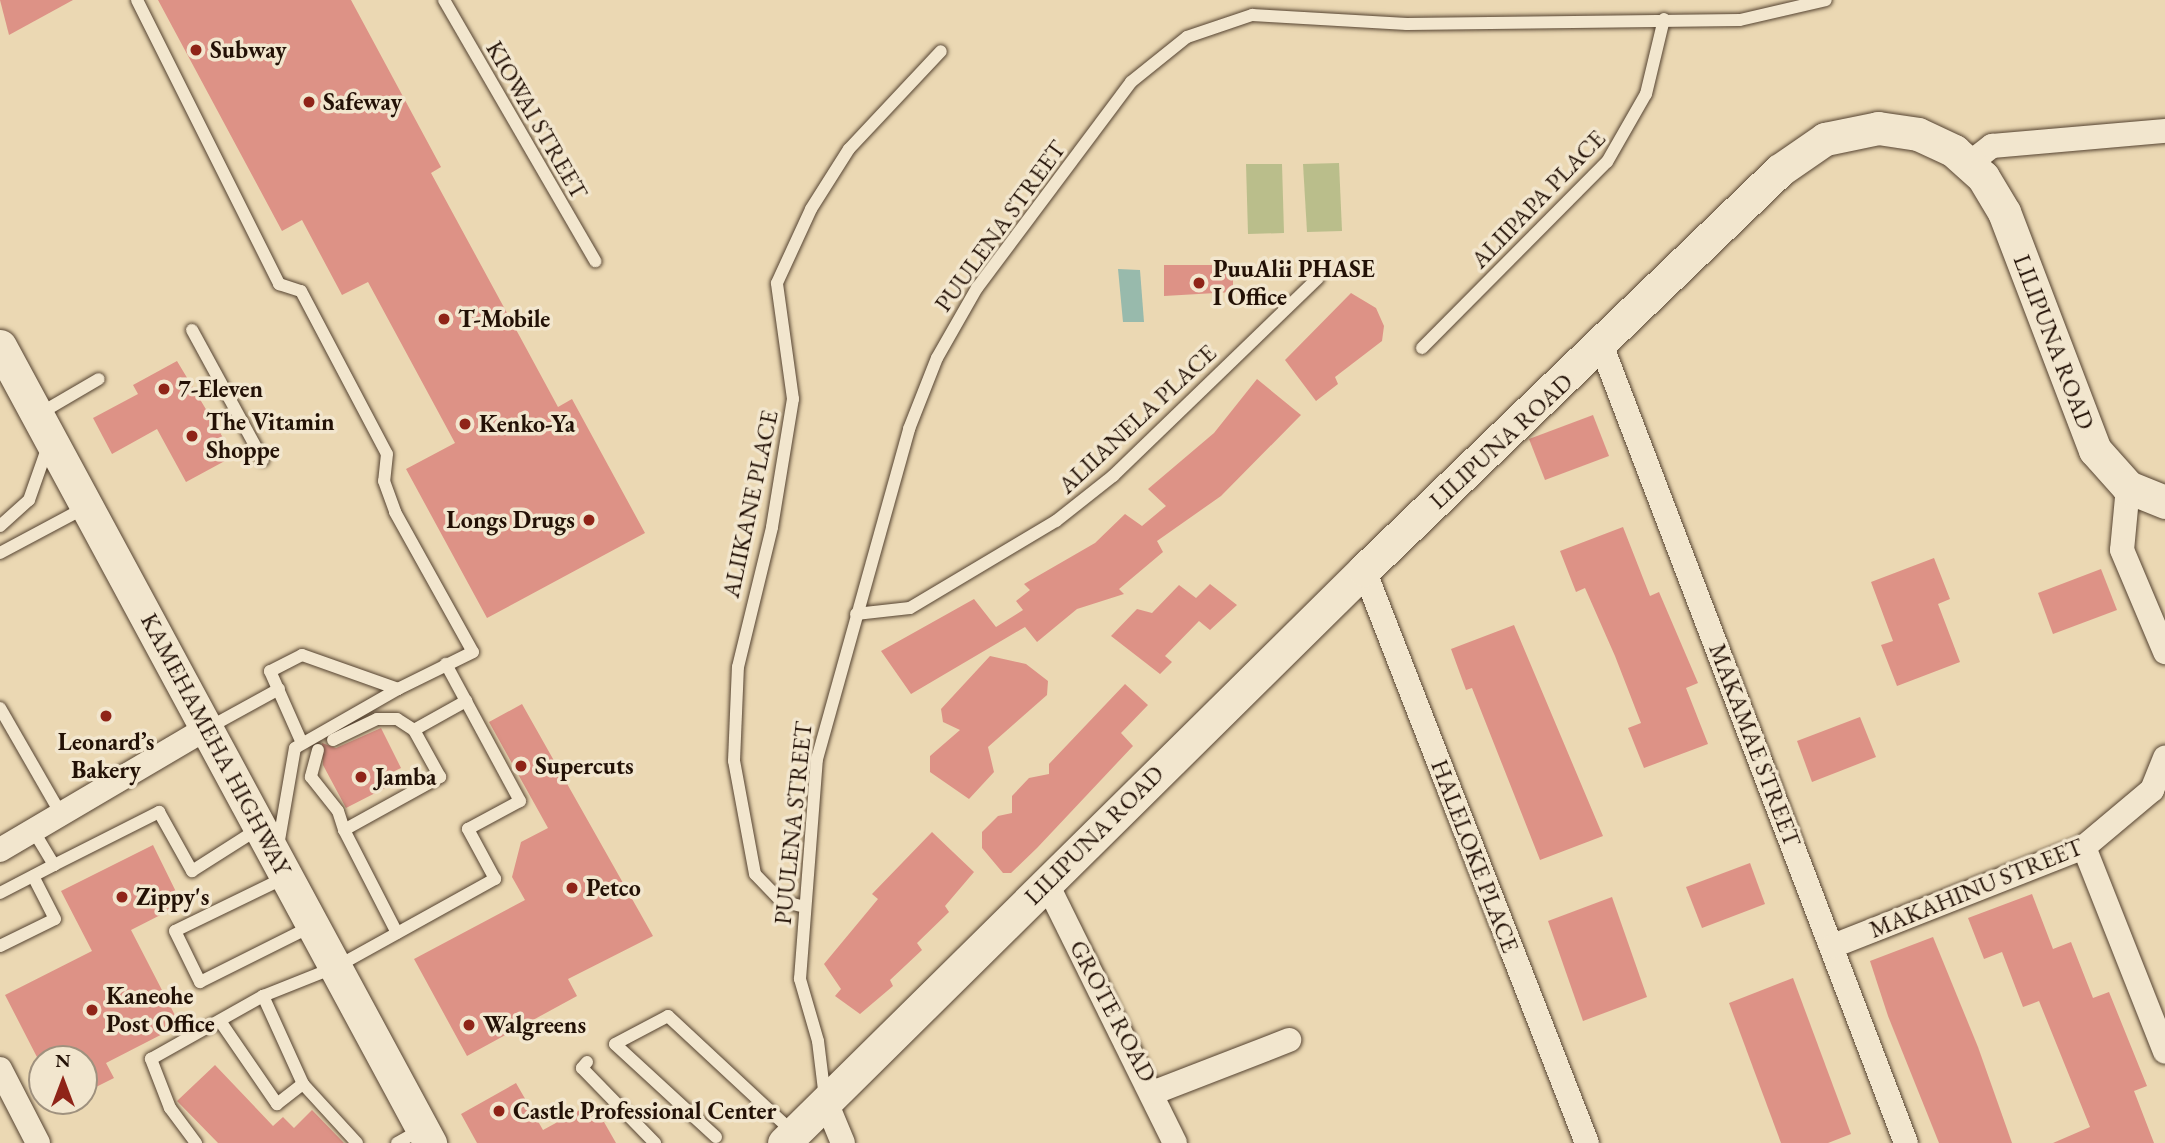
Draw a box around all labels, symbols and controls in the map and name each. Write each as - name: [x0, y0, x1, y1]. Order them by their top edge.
- place label: Subway: [210, 36, 287, 64]
- street label: KIOWAI STREET: [480, 36, 594, 204]
- marker: Subway: [188, 42, 204, 58]
- place label: Safeway: [323, 88, 402, 116]
- marker: Safeway: [301, 94, 317, 110]
- street label: ALIIPAPA PLACE: [1465, 124, 1611, 274]
- street label: PUULENA STREET: [928, 135, 1072, 317]
- street label: LILIPUNA ROAD: [2007, 250, 2101, 434]
- place label: PuuAlii PHASE I Office: [1213, 255, 1375, 311]
- marker: PuuAlii PHASE I Office: [1191, 275, 1207, 291]
- place label: T-Mobile: [458, 305, 550, 333]
- marker: T-Mobile: [436, 311, 452, 327]
- street label: ALIIANELA PLACE: [1052, 338, 1222, 500]
- street label: LILIPUNA ROAD: [1423, 367, 1579, 515]
- place label: 7-Eleven: [178, 375, 263, 403]
- marker: 7-Eleven: [156, 381, 172, 397]
- place label: The Vitamin Shoppe: [206, 408, 335, 464]
- street label: ALIIKANE PLACE: [716, 408, 784, 600]
- place label: Kenko-Ya: [479, 410, 575, 438]
- marker: Kenko-Ya: [457, 416, 473, 432]
- marker: The Vitamin Shoppe: [184, 428, 200, 444]
- place label: Longs Drugs: [446, 506, 575, 534]
- marker: Longs Drugs: [581, 512, 597, 528]
- street label: KAMEHAMEHA HIGHWAY: [135, 608, 297, 880]
- street label: MAKAMAE STREET: [1703, 639, 1807, 851]
- marker: Leonard’s Bakery: [98, 708, 114, 724]
- street label: PUULENA STREET: [768, 720, 818, 926]
- place label: Leonard’s Bakery: [58, 728, 154, 784]
- place label: Supercuts: [535, 752, 634, 780]
- street label: HALELOKE PLACE: [1425, 755, 1525, 957]
- marker: Supercuts: [513, 758, 529, 774]
- street label: LILIPUNA ROAD: [1018, 759, 1170, 911]
- place label: Jamba: [375, 763, 437, 791]
- marker: Jamba: [353, 769, 369, 785]
- street label: MAKAHINU STREET: [1865, 832, 2087, 944]
- place label: Petco: [586, 874, 641, 902]
- marker: Petco: [564, 880, 580, 896]
- place label: Zippy's: [136, 883, 209, 911]
- marker: Zippy's: [114, 889, 130, 905]
- street label: GROTE ROAD: [1064, 935, 1162, 1087]
- place label: Kaneohe Post Office: [106, 982, 215, 1038]
- marker: Kaneohe Post Office: [84, 1002, 100, 1018]
- place label: Walgreens: [483, 1011, 586, 1039]
- marker: Walgreens: [461, 1017, 477, 1033]
- north arrow: [28, 1045, 98, 1115]
- text: N: [55, 1048, 71, 1073]
- place label: Castle Professional Center: [513, 1097, 777, 1125]
- marker: Castle Professional Center: [491, 1103, 507, 1119]

